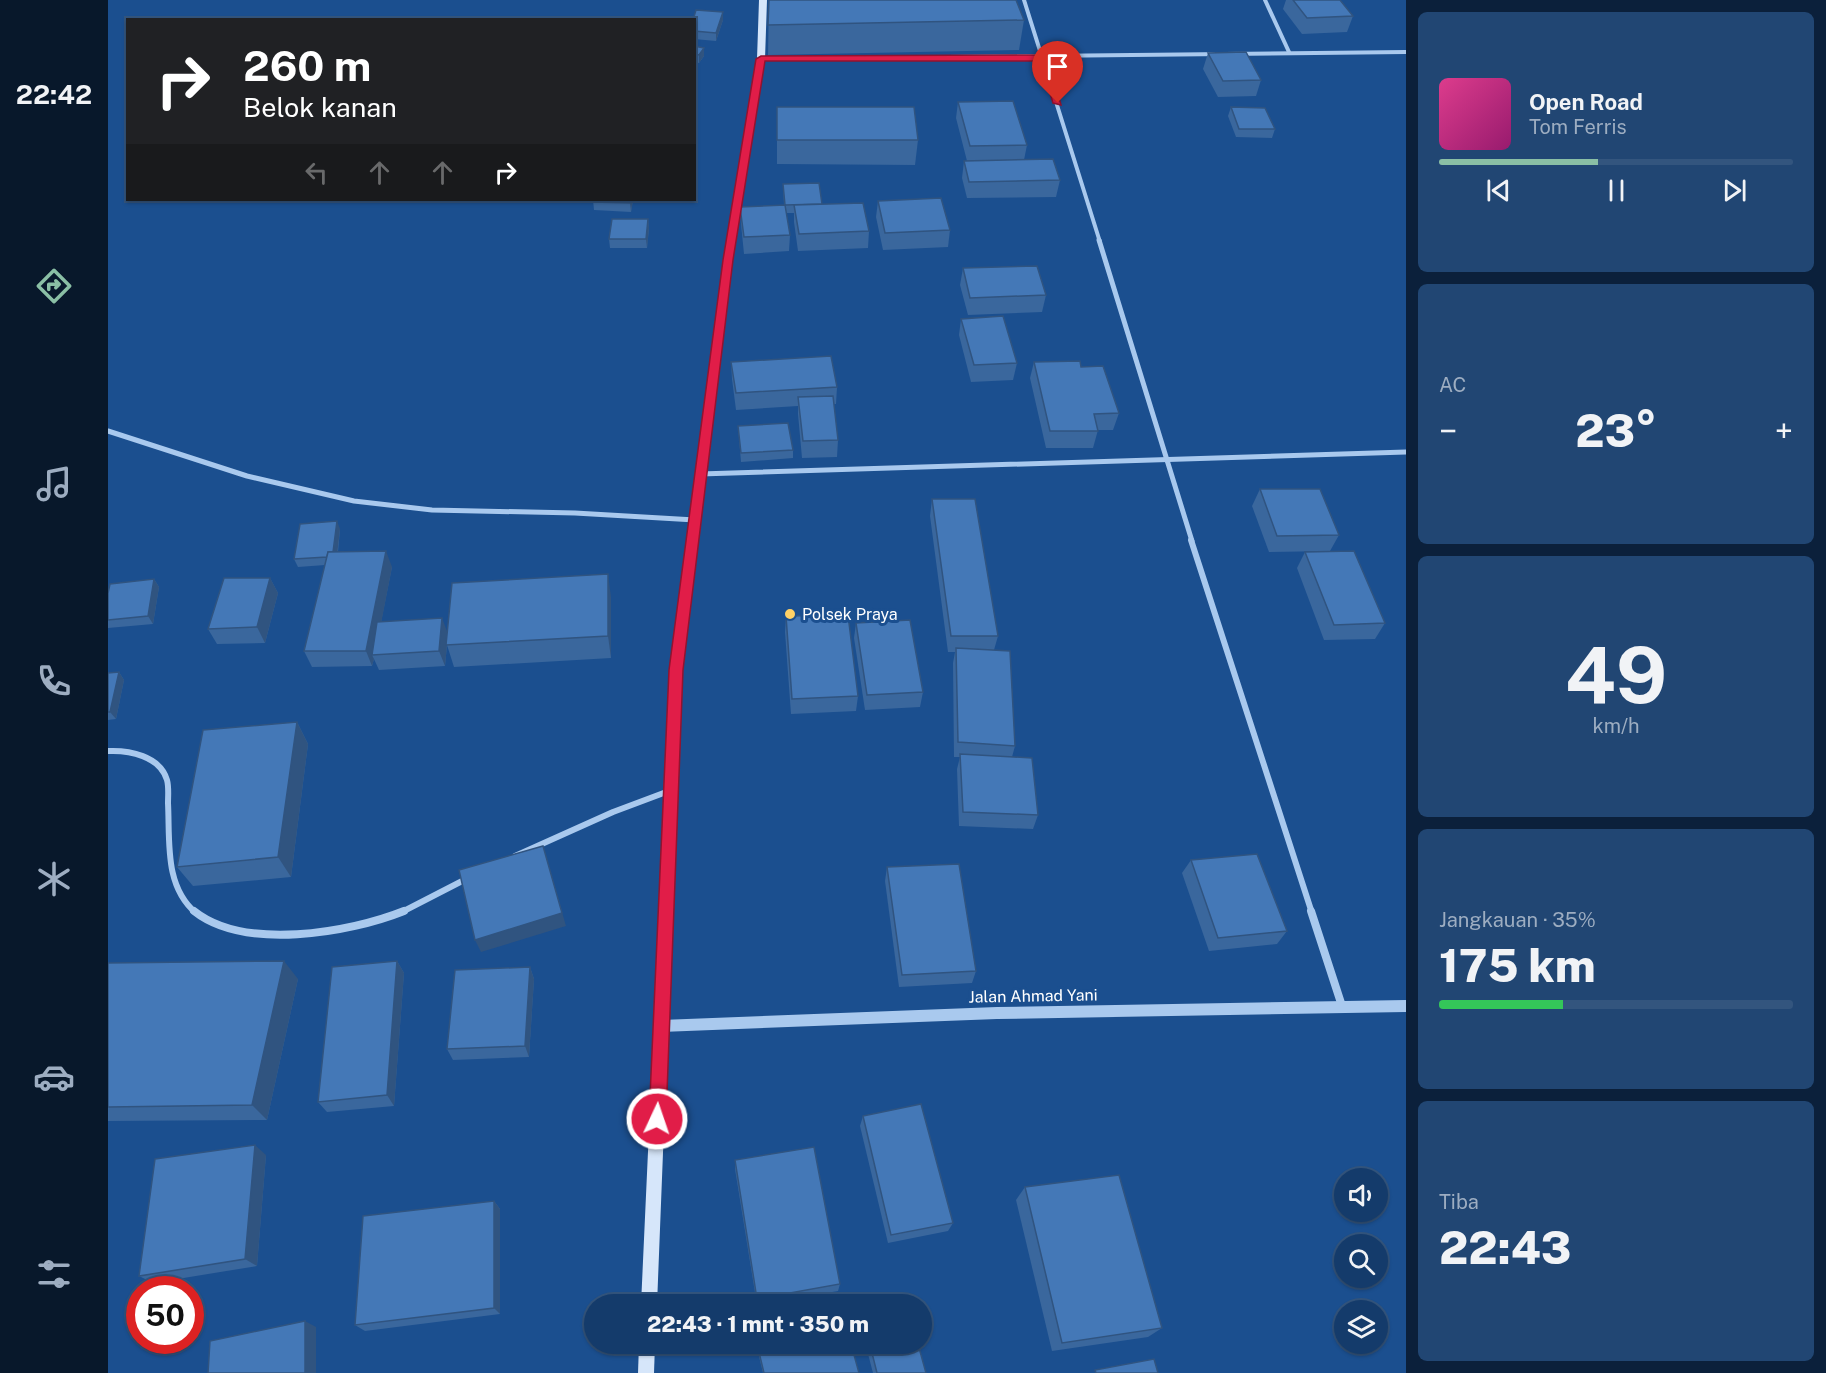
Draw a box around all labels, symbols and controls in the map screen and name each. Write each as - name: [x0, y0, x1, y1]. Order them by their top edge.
- text: 260 m: [243, 41, 371, 90]
- pin: [1032, 41, 1083, 103]
- icon: right: [144, 42, 222, 120]
- icon: arrive: [1041, 50, 1074, 83]
- text: 22:42: [16, 78, 92, 110]
- text: Open Road: [1529, 89, 1643, 115]
- text: Belok kanan: [243, 91, 397, 123]
- text: Tom Ferris: [1529, 115, 1627, 139]
- icon: left: [300, 156, 333, 189]
- icon: ahead: [363, 156, 396, 189]
- icon: ahead: [426, 156, 459, 189]
- icon: right: [489, 156, 522, 189]
- icon: previous: [1482, 174, 1515, 207]
- icon: pause: [1600, 174, 1633, 207]
- icon: next: [1718, 174, 1751, 207]
- icon: directions: [33, 265, 75, 307]
- text: AC: [1439, 373, 1466, 397]
- text: 23°: [1575, 404, 1657, 457]
- text: −: [1439, 412, 1457, 450]
- text: +: [1775, 412, 1793, 450]
- icon: music: [33, 463, 75, 505]
- place label: Polsek Praya: [802, 605, 898, 624]
- marker: Polsek Praya: [783, 607, 797, 621]
- text: 49: [1565, 629, 1667, 721]
- icon: phone: [33, 660, 75, 702]
- text: km/h: [1592, 714, 1640, 738]
- icon: climate: [33, 858, 75, 900]
- text: Jangkauan · 35%: [1439, 908, 1596, 932]
- text: 175 km: [1439, 939, 1596, 992]
- street label: Jalan Ahmad Yani: [968, 985, 1098, 1007]
- icon: car: [33, 1056, 75, 1098]
- position arrow: [625, 1087, 689, 1151]
- map controls: [1334, 1168, 1388, 1354]
- button: sound: [1334, 1168, 1388, 1222]
- text: Tiba: [1439, 1190, 1479, 1214]
- text: 22:43: [1439, 1221, 1571, 1274]
- button: search: [1334, 1234, 1388, 1288]
- icon: filters: [33, 1253, 75, 1295]
- speed limit sign: 50: [126, 1276, 204, 1354]
- button: layers: [1334, 1300, 1388, 1354]
- text: 22:43 · 1 mnt · 350 m: [647, 1311, 869, 1337]

